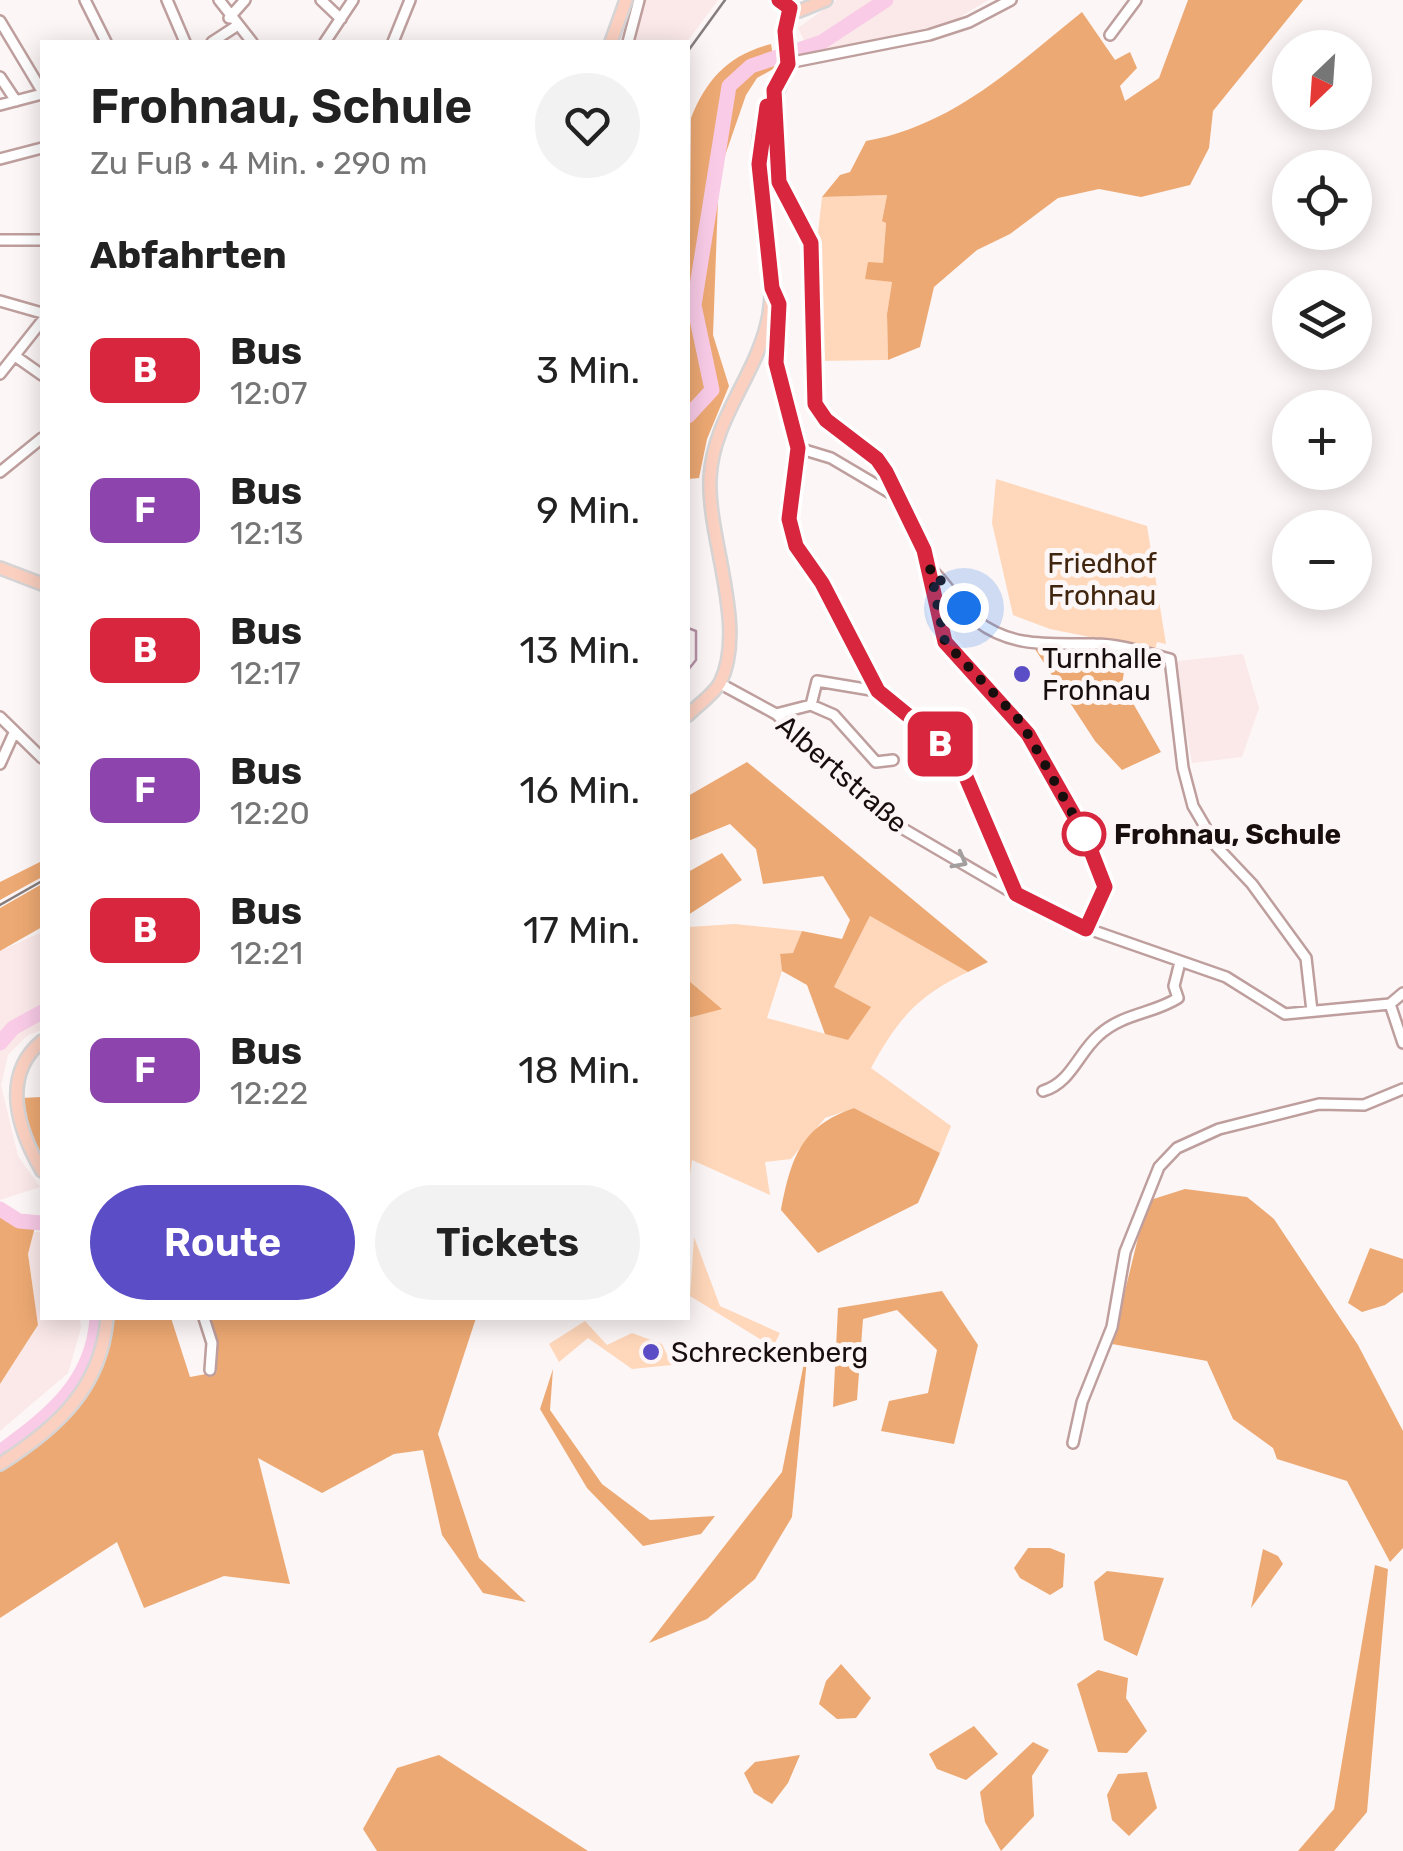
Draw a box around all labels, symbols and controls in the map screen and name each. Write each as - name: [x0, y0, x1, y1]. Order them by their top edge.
- north arrow: [1272, 30, 1372, 130]
- map controls: [1272, 30, 1372, 610]
- button: heart: [535, 73, 640, 178]
- text: Frohnau, Schule: [90, 78, 472, 135]
- text: Zu Fuß · 4 Min. · 290 m: [90, 144, 427, 182]
- button: locate: [1272, 150, 1372, 250]
- text: Abfahrten: [90, 232, 287, 278]
- button: layers: [1272, 270, 1372, 370]
- text: Bus: [230, 328, 302, 374]
- text: 3 Min.: [536, 347, 640, 393]
- text: B: [133, 349, 157, 391]
- text: 12:07: [230, 374, 307, 412]
- button: +: [1272, 390, 1372, 490]
- text: Bus: [230, 468, 302, 514]
- text: 9 Min.: [536, 487, 640, 533]
- text: F: [134, 489, 156, 531]
- button: −: [1272, 510, 1372, 610]
- text: 12:13: [230, 514, 304, 552]
- park label: Friedhof Frohnau: [1047, 547, 1157, 612]
- your location: [939, 583, 989, 633]
- text: Bus: [230, 608, 302, 654]
- text: 13 Min.: [520, 627, 640, 673]
- text: B: [133, 629, 157, 671]
- place label: Turnhalle Frohnau: [1042, 642, 1162, 707]
- text: 12:17: [230, 654, 301, 692]
- marker: Turnhalle Frohnau: [1011, 663, 1033, 685]
- street label: Albertstraße: [770, 708, 914, 840]
- line badge: B: [908, 712, 972, 776]
- text: B: [928, 723, 952, 765]
- text: Bus: [230, 748, 302, 794]
- text: 16 Min.: [520, 767, 640, 813]
- text: F: [134, 769, 156, 811]
- text: 12:20: [230, 794, 310, 832]
- marker: Frohnau, Schule: [1063, 813, 1105, 855]
- place label: Frohnau, Schule: [1114, 818, 1341, 851]
- one-way arrow: [950, 849, 968, 869]
- text: Bus: [230, 888, 302, 934]
- text: 17 Min.: [523, 907, 640, 953]
- text: B: [133, 909, 157, 951]
- text: 12:21: [230, 934, 303, 972]
- text: Bus: [230, 1028, 302, 1074]
- text: 18 Min.: [518, 1047, 640, 1093]
- text: F: [134, 1049, 156, 1091]
- text: 12:22: [230, 1074, 308, 1112]
- button: Route: [90, 1185, 355, 1300]
- button: Tickets: [375, 1185, 640, 1300]
- place label: Schreckenberg: [671, 1336, 868, 1369]
- marker: Schreckenberg: [640, 1341, 662, 1363]

